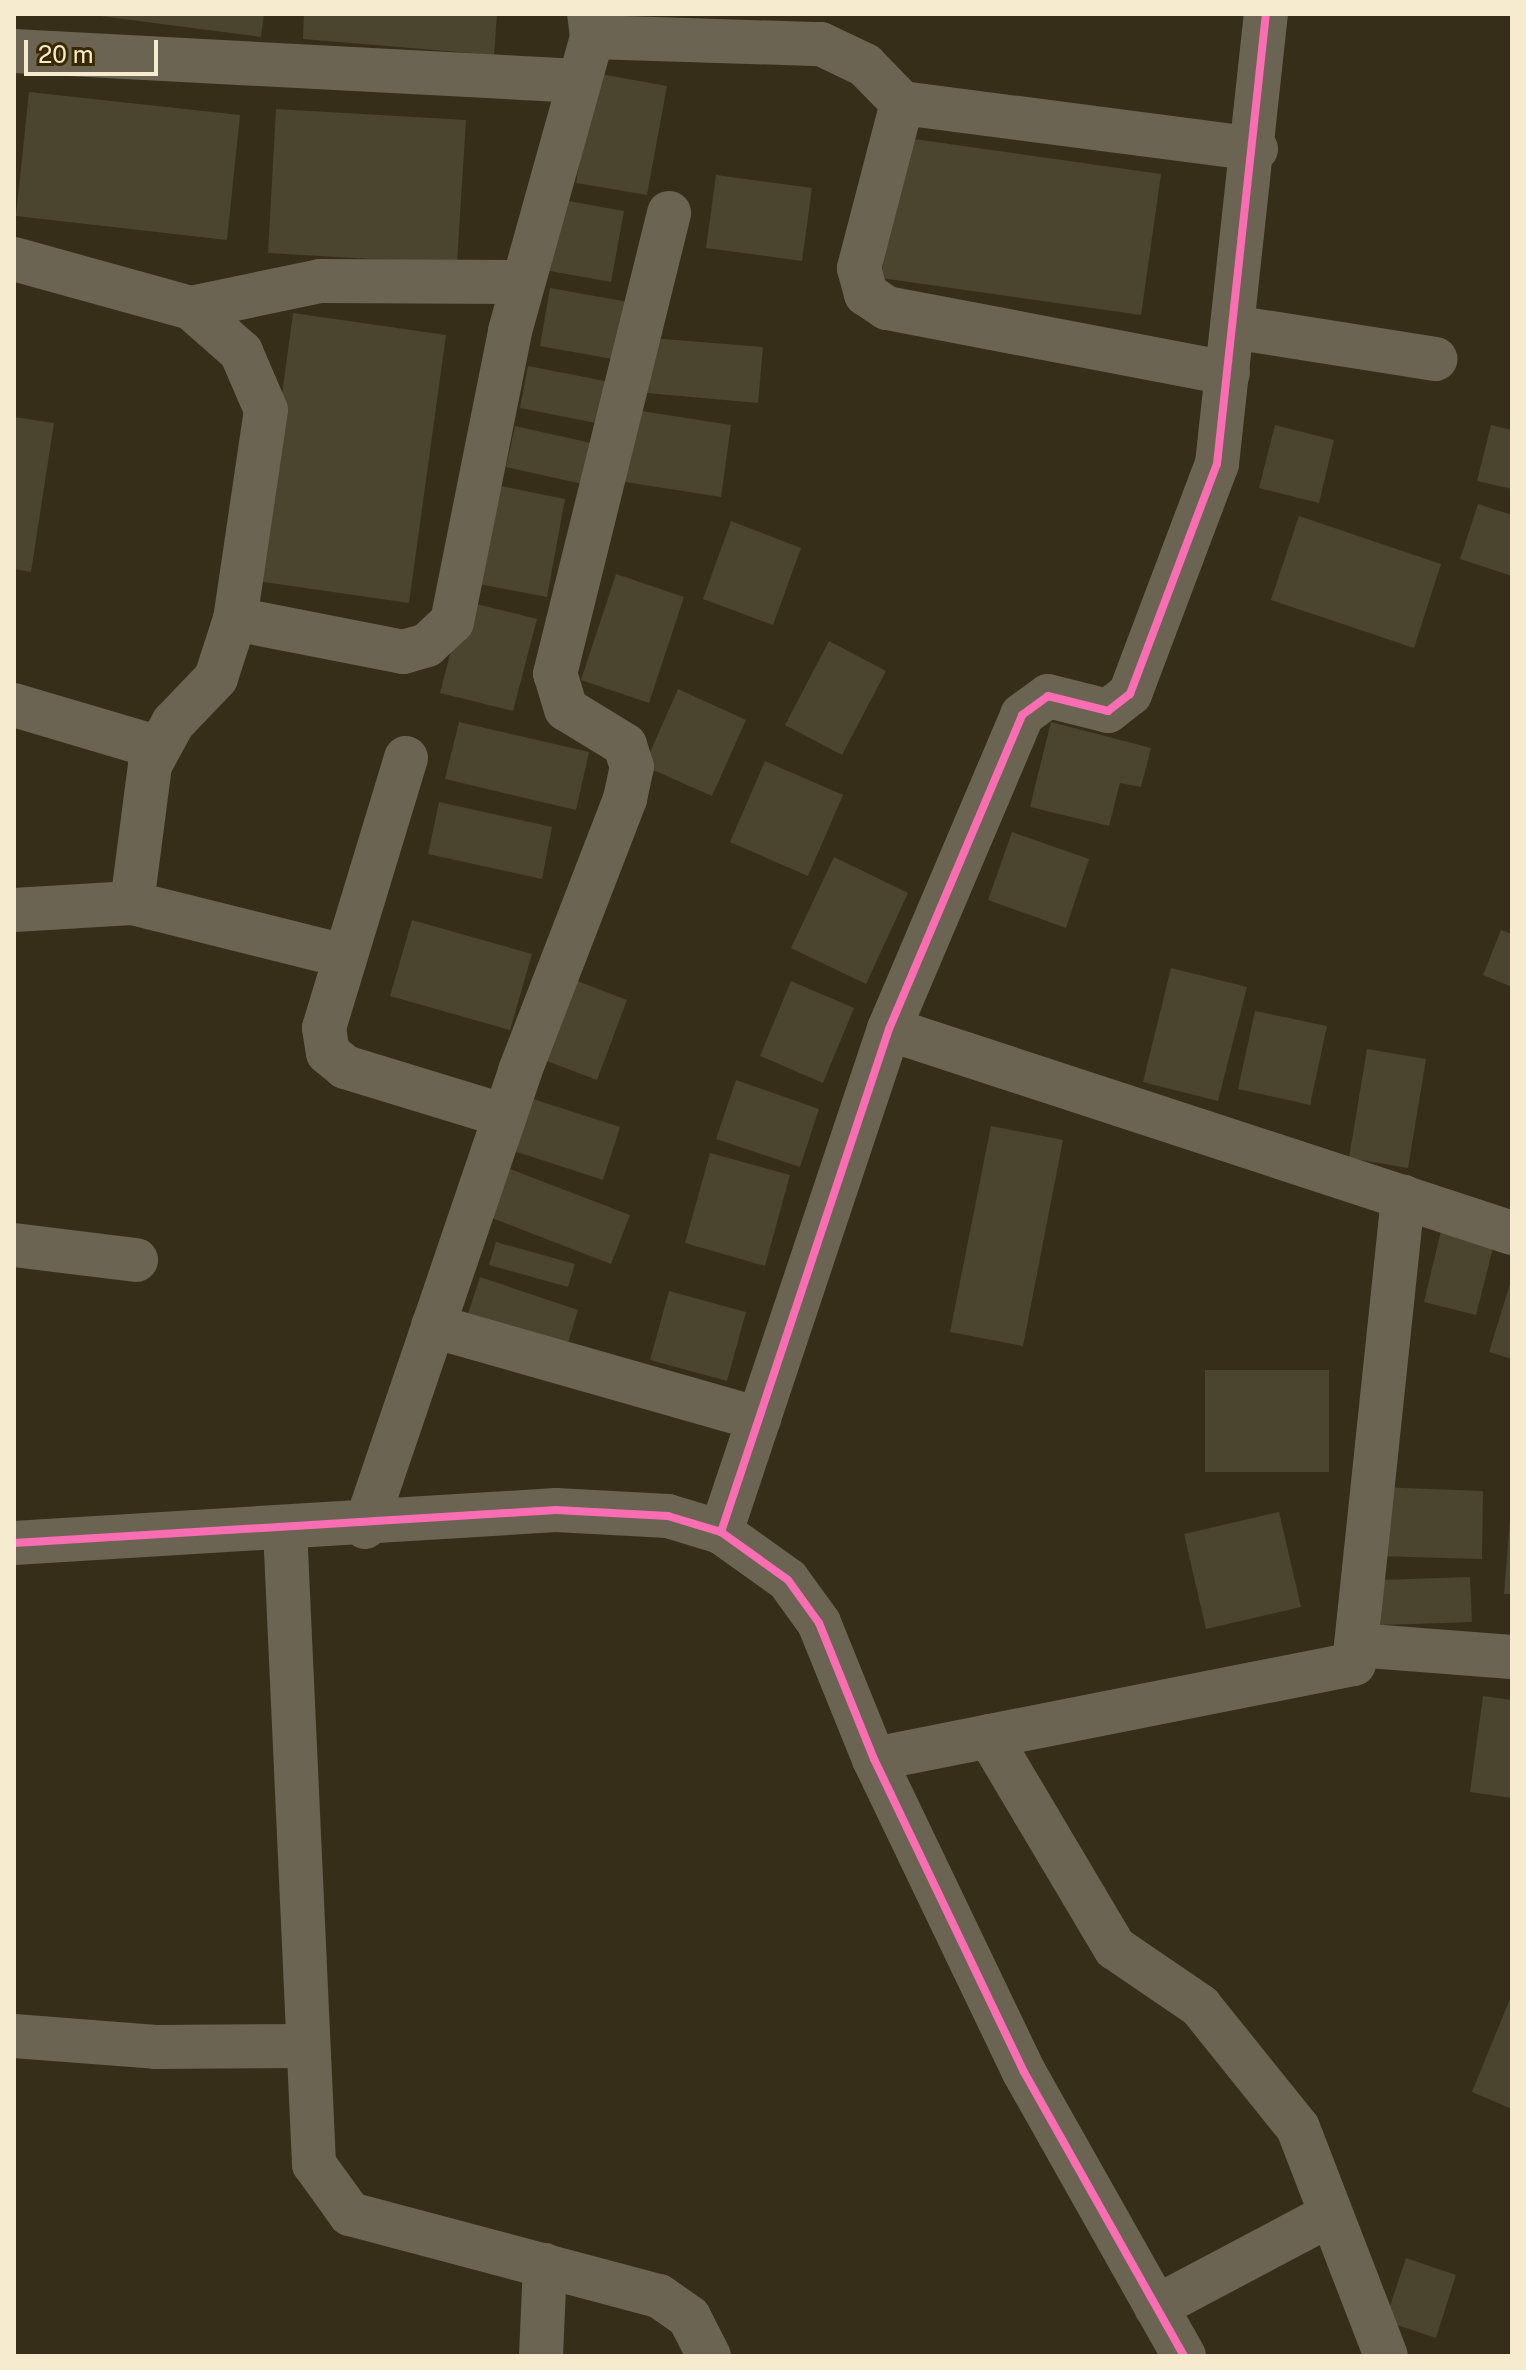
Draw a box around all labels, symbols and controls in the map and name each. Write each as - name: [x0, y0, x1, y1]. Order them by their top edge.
- scale bar: [28, 24, 162, 74]
- text: 20 m: [38, 40, 94, 68]

